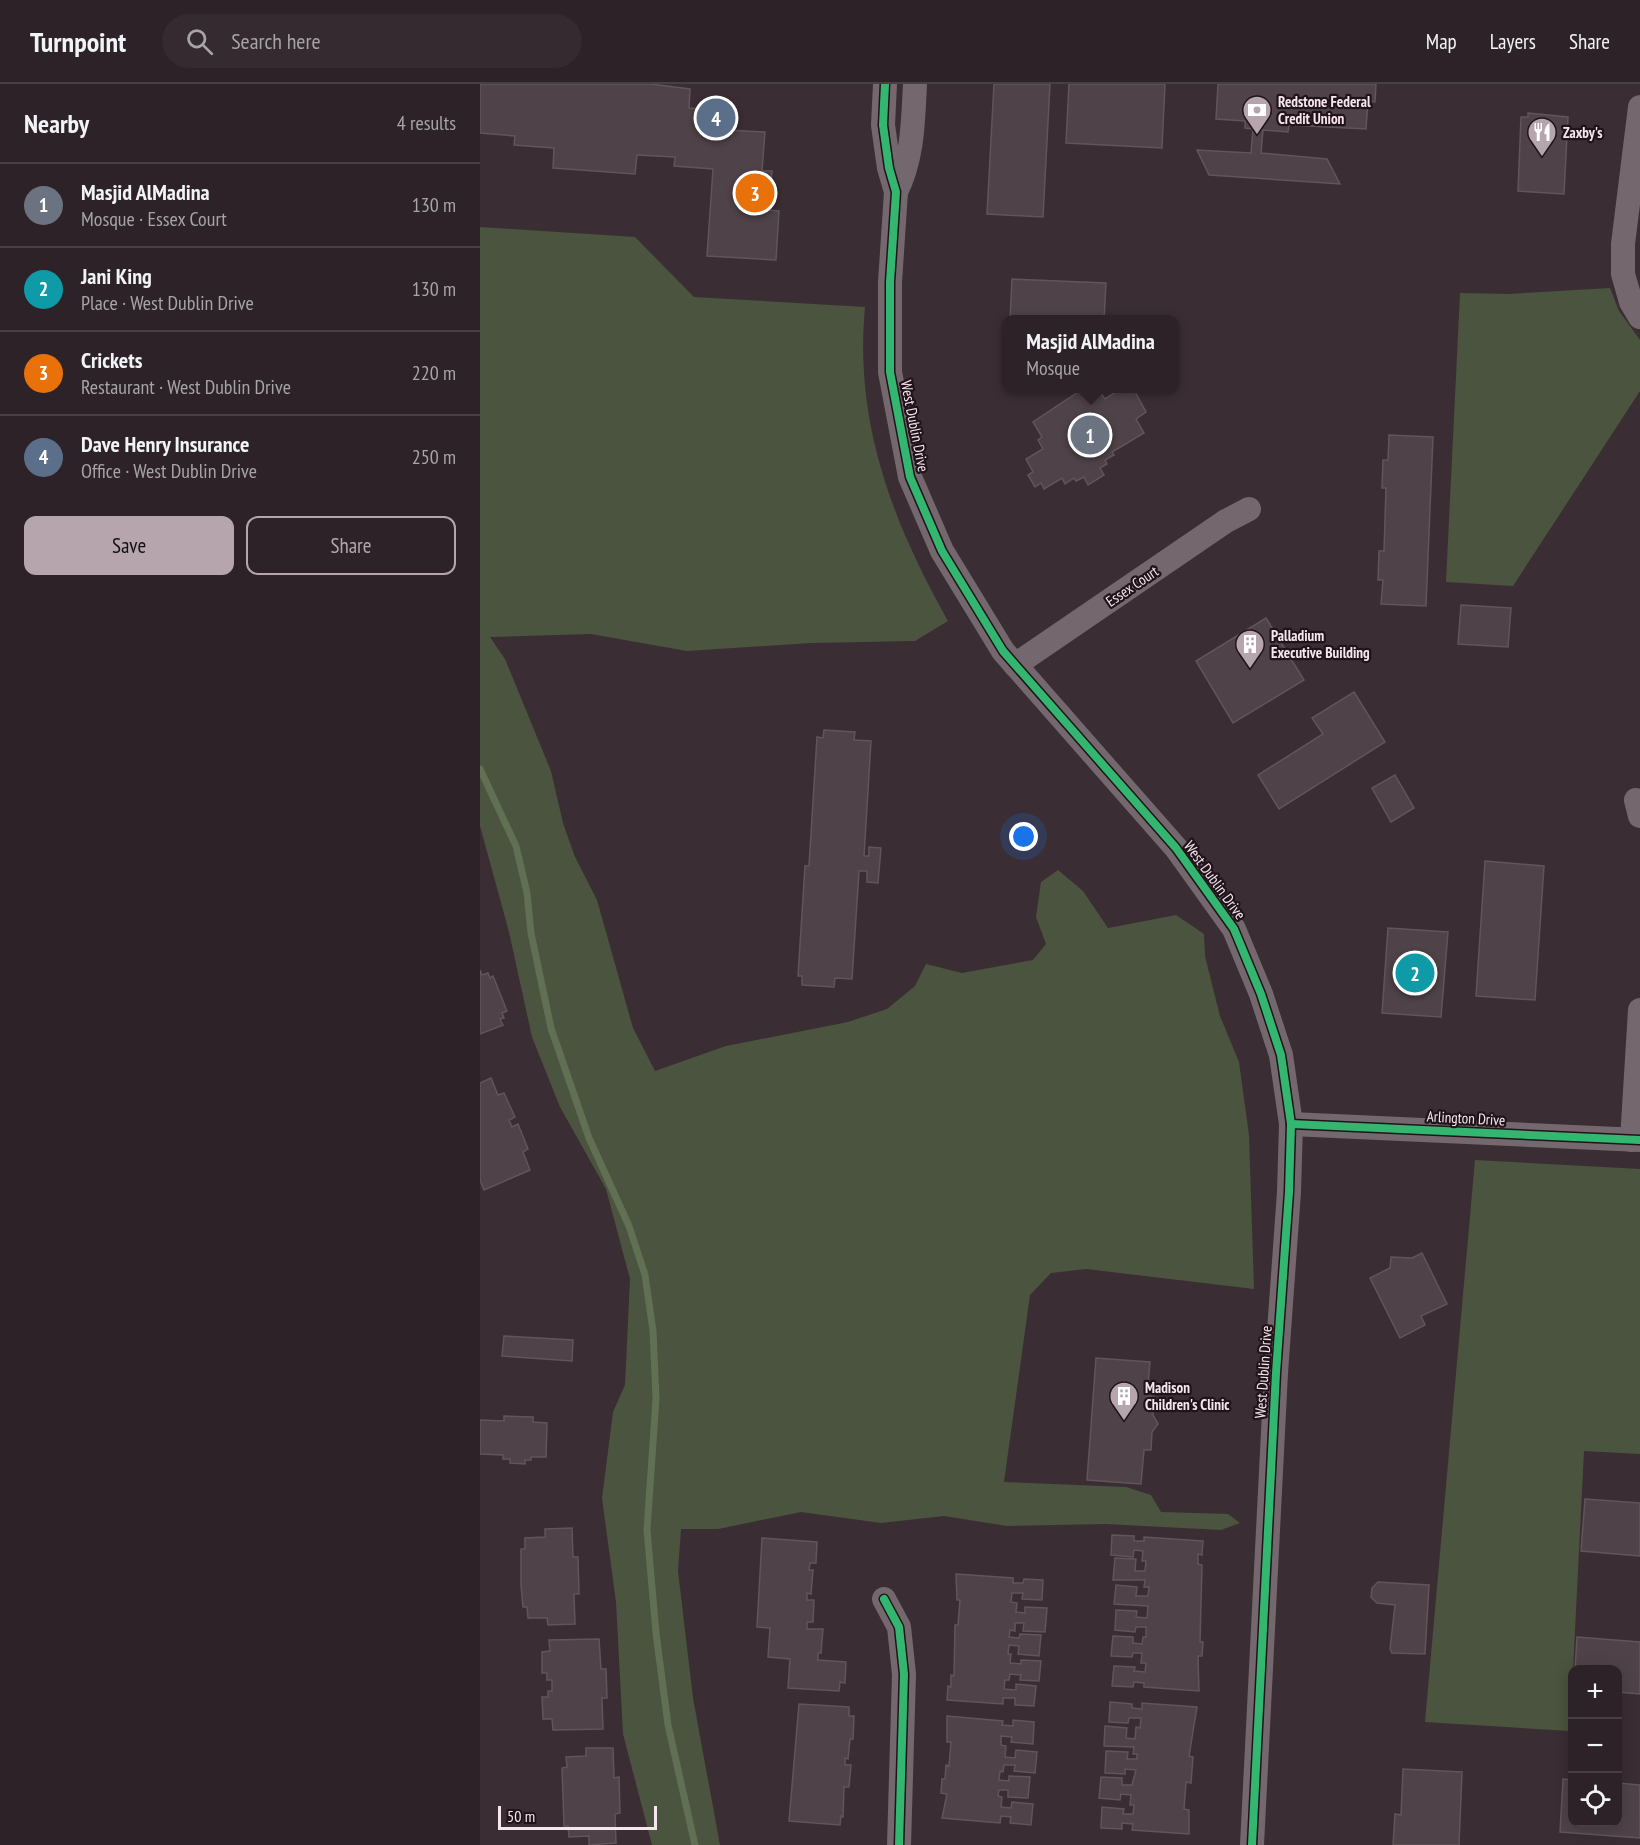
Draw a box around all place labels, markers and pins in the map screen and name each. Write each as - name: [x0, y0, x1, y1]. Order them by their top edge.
- place label: Redstone Federal Credit Union: [1278, 92, 1371, 128]
- bank icon: Redstone Federal Credit Union: [1241, 94, 1273, 136]
- pin: 4: [696, 96, 736, 141]
- restaurant icon: Zaxby's: [1526, 116, 1558, 158]
- place label: Zaxby's: [1563, 123, 1602, 142]
- pin: 3: [736, 170, 774, 216]
- pin: 1: [1070, 412, 1110, 458]
- place label: Palladium Executive Building: [1271, 626, 1370, 662]
- building icon: Palladium Executive Building: [1234, 628, 1266, 670]
- pin: 2: [1396, 950, 1434, 996]
- place label: Madison Children's Clinic: [1145, 1378, 1230, 1414]
- building icon: Madison Children's Clinic: [1108, 1380, 1140, 1422]

